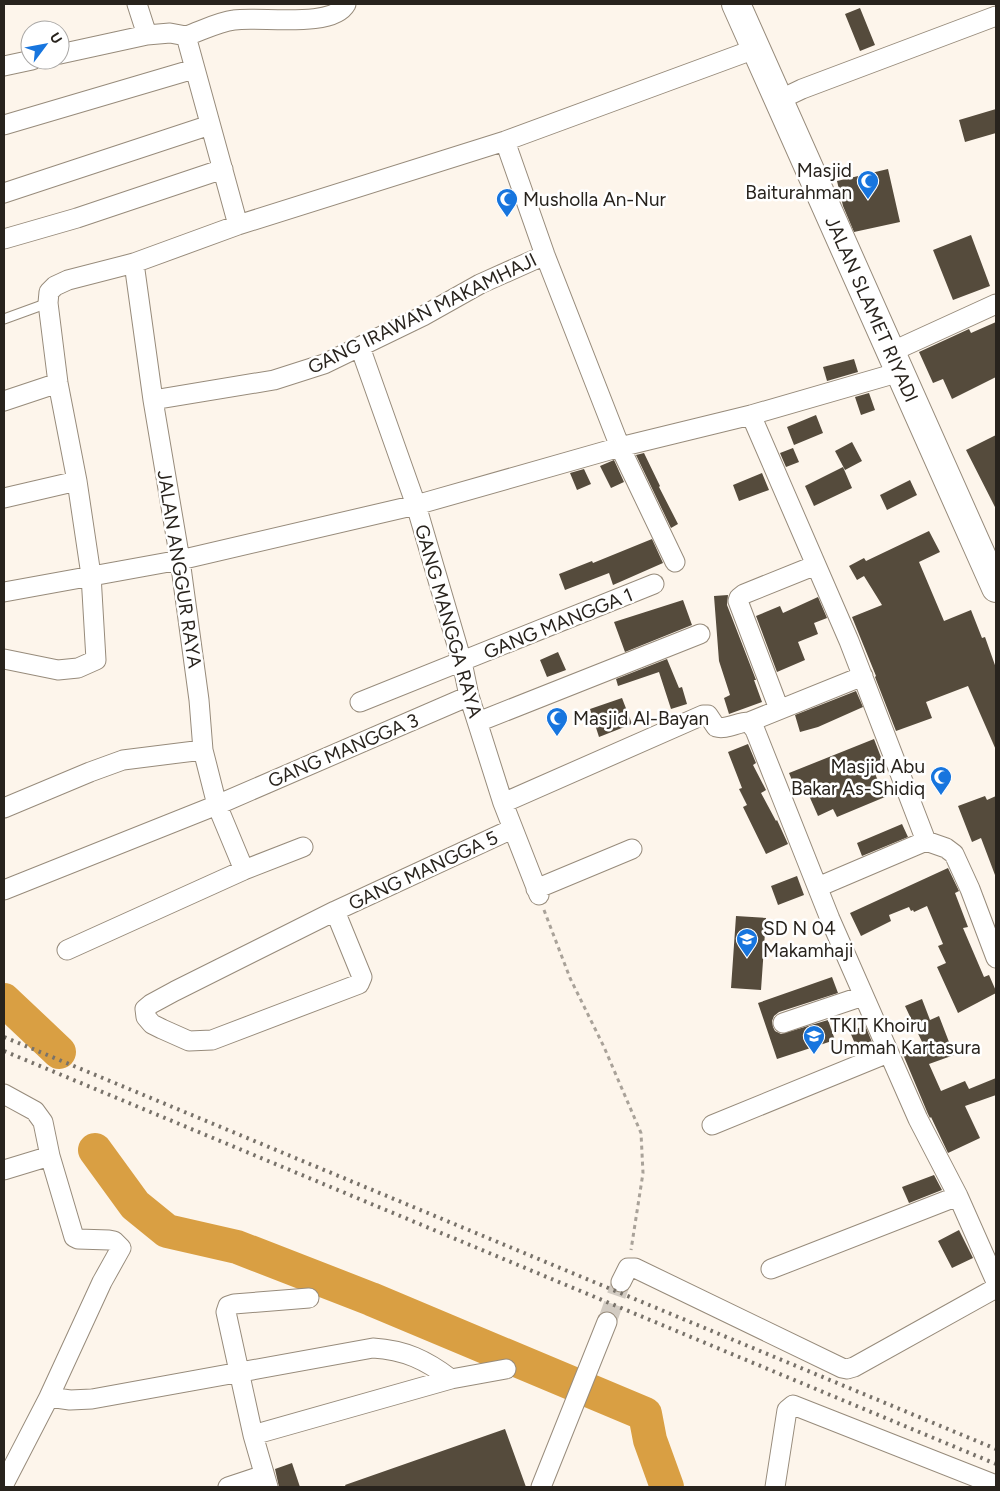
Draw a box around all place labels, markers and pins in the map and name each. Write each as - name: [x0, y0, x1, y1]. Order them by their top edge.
- place label: Masjid Baiturahman: [745, 159, 852, 204]
- mosque icon: Masjid Baiturahman: [856, 169, 880, 200]
- mosque icon: Musholla An-Nur: [495, 187, 519, 218]
- place label: Musholla An-Nur: [523, 188, 667, 211]
- mosque icon: Masjid Al-Bayan: [545, 706, 569, 737]
- place label: Masjid Al-Bayan: [573, 707, 709, 730]
- place label: Masjid Abu Bakar As-Shidiq: [791, 755, 925, 800]
- mosque icon: Masjid Abu Bakar As-Shidiq: [929, 765, 953, 796]
- place label: SD N 04 Makamhaji: [763, 917, 853, 962]
- school or university icon: SD N 04 Makamhaji: [735, 927, 759, 958]
- place label: TKIT Khoiru Ummah Kartasura: [830, 1014, 981, 1059]
- school or university icon: TKIT Khoiru Ummah Kartasura: [802, 1024, 826, 1055]

